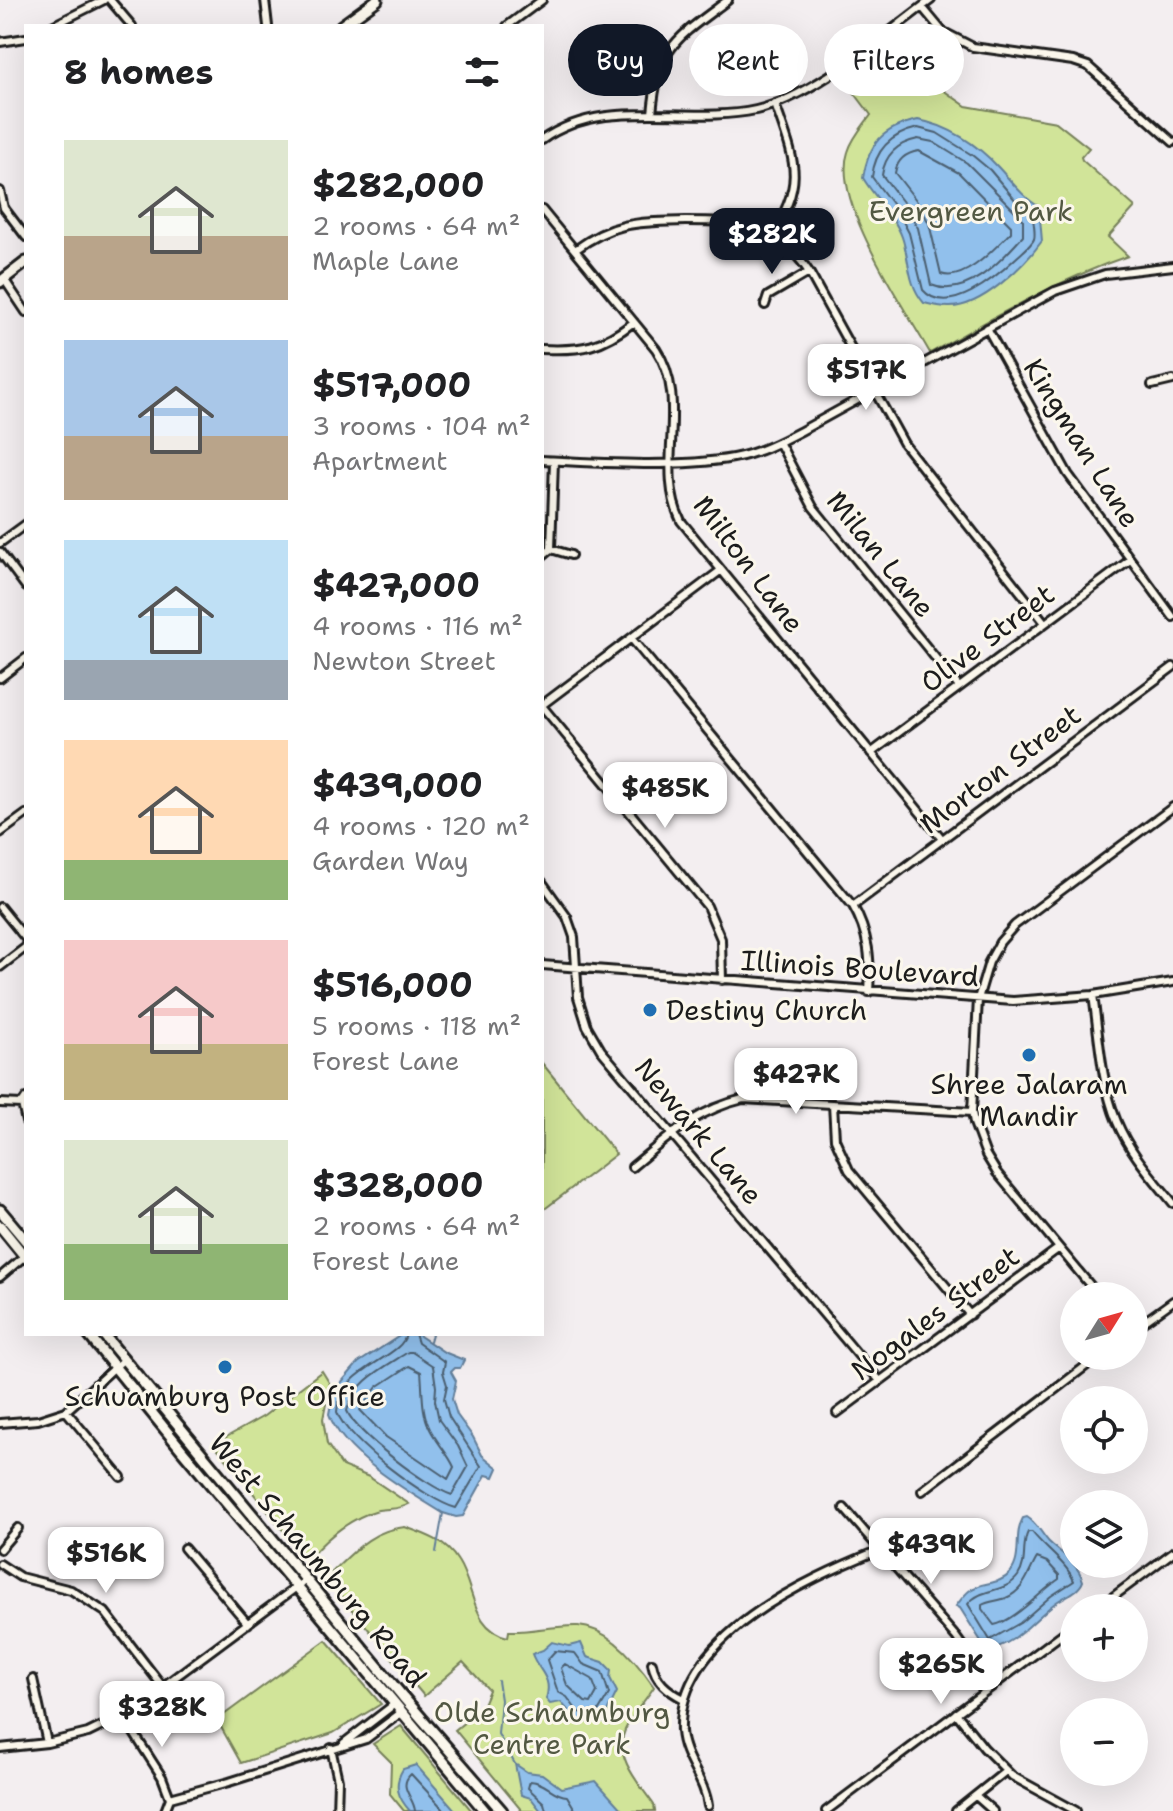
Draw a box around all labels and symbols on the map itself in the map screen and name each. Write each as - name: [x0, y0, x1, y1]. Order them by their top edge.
- park label: Evergreen Park: [869, 192, 1073, 230]
- pin: $282K: [716, 208, 828, 276]
- pin: $517K: [810, 344, 922, 412]
- street label: Kingman Lane: [1015, 351, 1149, 535]
- street label: Milan Lane: [818, 483, 944, 625]
- street label: Milton Lane: [685, 487, 813, 641]
- street label: Olive Street: [912, 575, 1062, 701]
- street label: Morton Street: [912, 696, 1088, 842]
- pin: $485K: [609, 762, 721, 830]
- street label: Illinois Boulevard: [740, 941, 980, 995]
- place label: Destiny Church: [666, 991, 867, 1029]
- marker: Destiny Church: [641, 1001, 659, 1019]
- marker: Shree Jalaram Mandir: [1020, 1046, 1038, 1064]
- pin: $427K: [740, 1048, 852, 1116]
- street label: Newark Lane: [626, 1050, 772, 1212]
- place label: Shree Jalaram Mandir: [930, 1065, 1128, 1135]
- street label: Nogales Street: [843, 1237, 1027, 1389]
- north arrow: [1060, 1282, 1148, 1370]
- marker: Schuamburg Post Office: [216, 1358, 234, 1376]
- place label: Schuamburg Post Office: [65, 1377, 385, 1415]
- street label: West Schaumburg Road: [200, 1425, 436, 1695]
- pin: $439K: [875, 1518, 987, 1586]
- pin: $516K: [50, 1527, 162, 1595]
- pin: $265K: [885, 1638, 997, 1706]
- pin: $328K: [106, 1681, 218, 1749]
- park label: Olde Schaumburg Centre Park: [434, 1693, 670, 1763]

